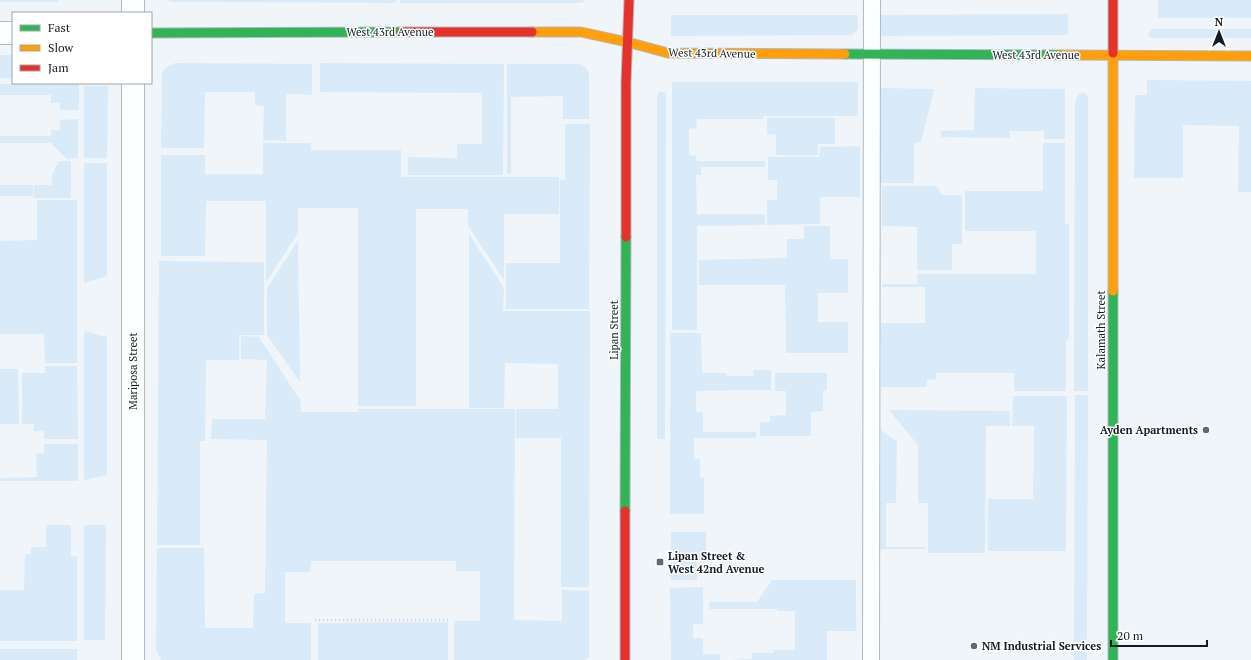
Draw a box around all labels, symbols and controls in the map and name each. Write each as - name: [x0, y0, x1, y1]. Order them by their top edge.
- legend: [12, 12, 152, 84]
- north arrow: [1199, 12, 1239, 52]
- text: N: [1215, 15, 1224, 29]
- text: Fast: [48, 20, 71, 35]
- street label: West 43rd Avenue: [346, 25, 434, 39]
- text: Slow: [48, 40, 74, 55]
- street label: West 43rd Avenue: [668, 45, 756, 61]
- street label: West 43rd Avenue: [992, 48, 1080, 62]
- text: Jam: [48, 60, 69, 75]
- street label: Kalamath Street: [1094, 290, 1108, 370]
- street label: Lipan Street: [607, 300, 621, 360]
- street label: Mariposa Street: [126, 332, 140, 410]
- place label: Ayden Apartments: [1100, 423, 1198, 437]
- marker: Ayden Apartments: [1201, 425, 1211, 435]
- place label: Lipan Street & West 42nd Avenue: [668, 549, 764, 576]
- marker: Lipan Street & West 42nd Avenue: [655, 557, 665, 567]
- scale bar: [1111, 622, 1207, 648]
- text: 20 m: [1117, 628, 1144, 643]
- place label: NM Industrial Services: [982, 639, 1101, 653]
- marker: NM Industrial Services: [969, 641, 979, 651]

